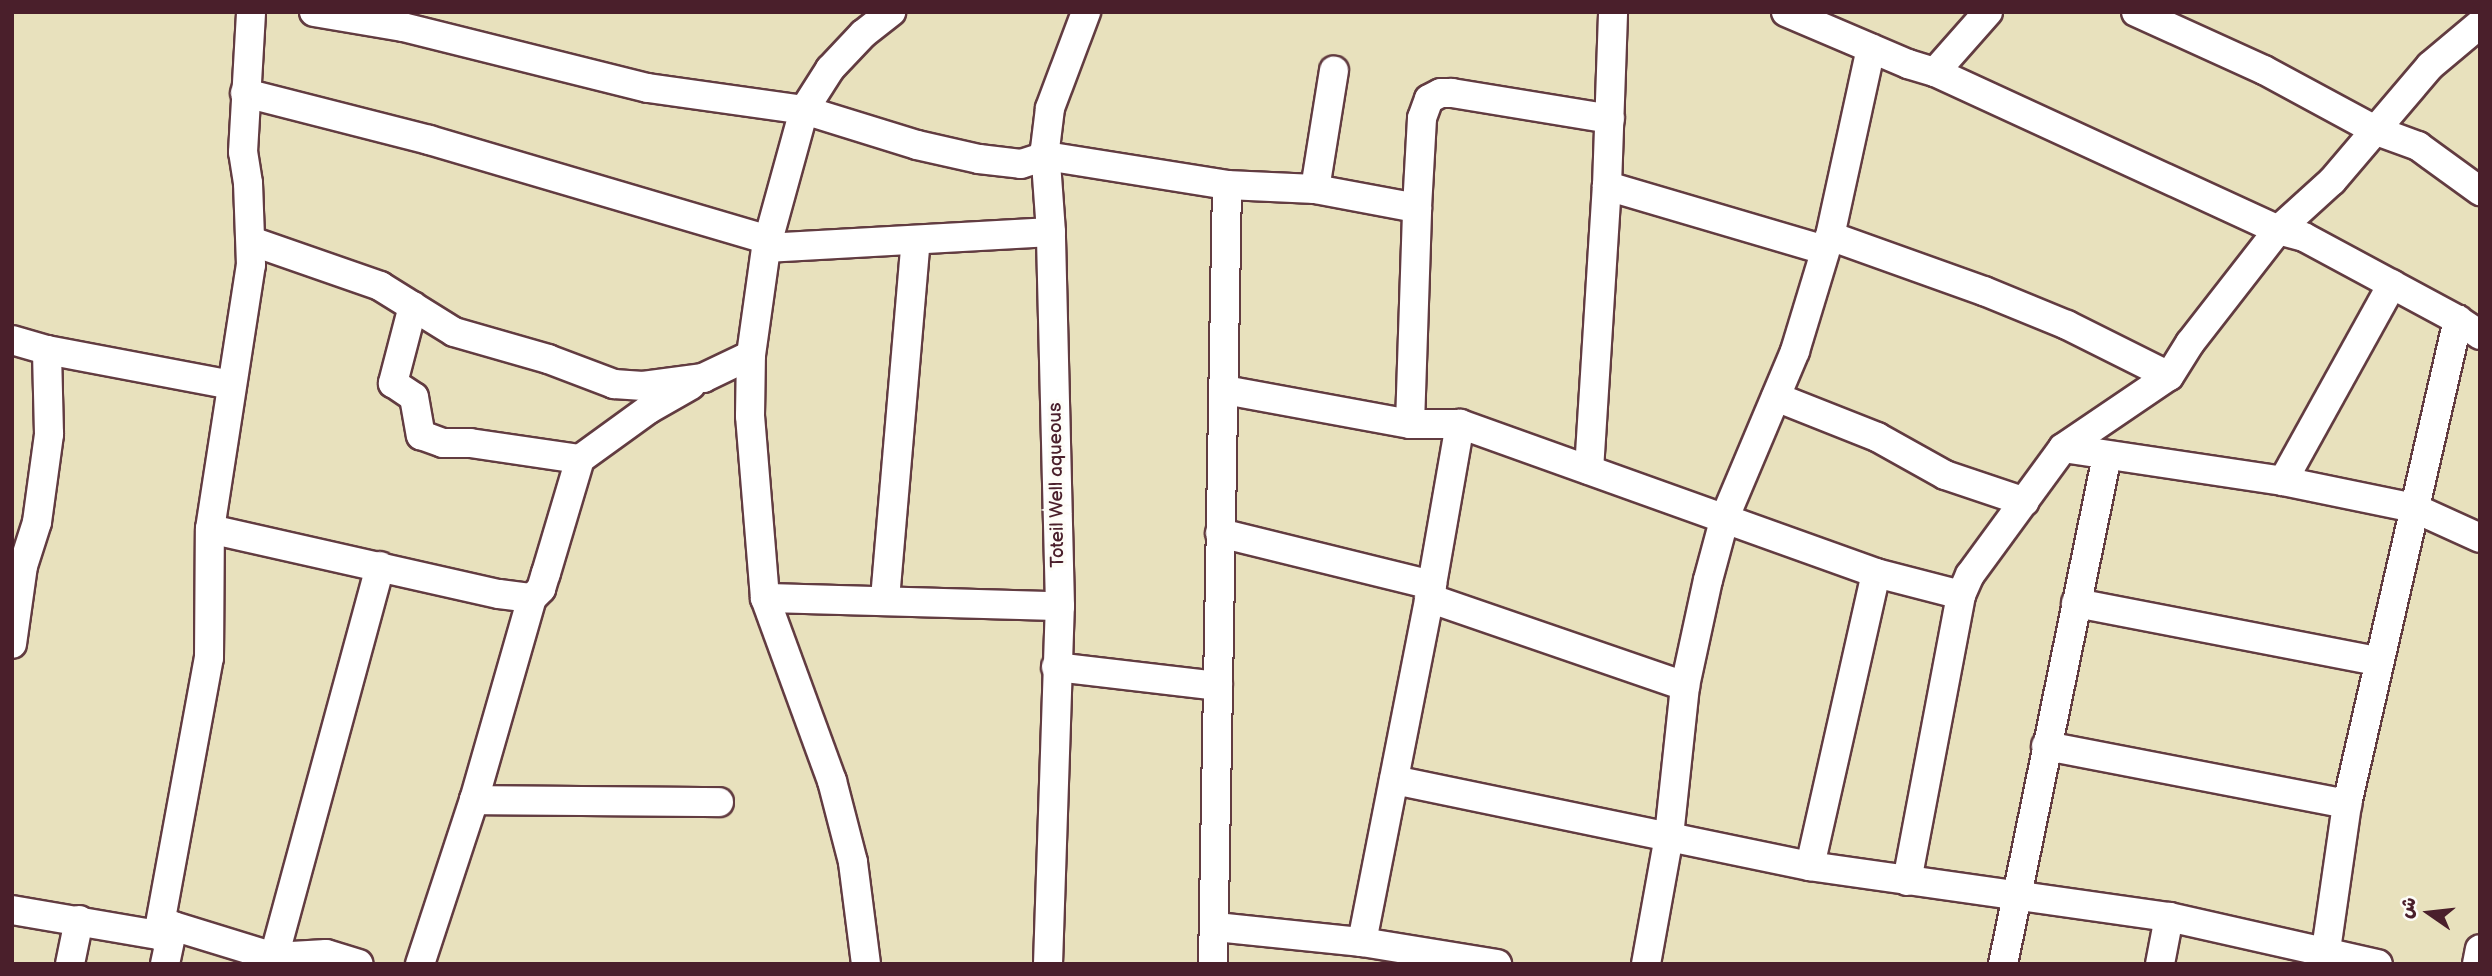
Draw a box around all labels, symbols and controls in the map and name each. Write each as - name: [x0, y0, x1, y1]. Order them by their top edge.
- street label: Toteil Well aqueous: [1044, 402, 1070, 568]
- north arrow: [2394, 878, 2464, 948]
- text: ش: [2394, 895, 2422, 921]

